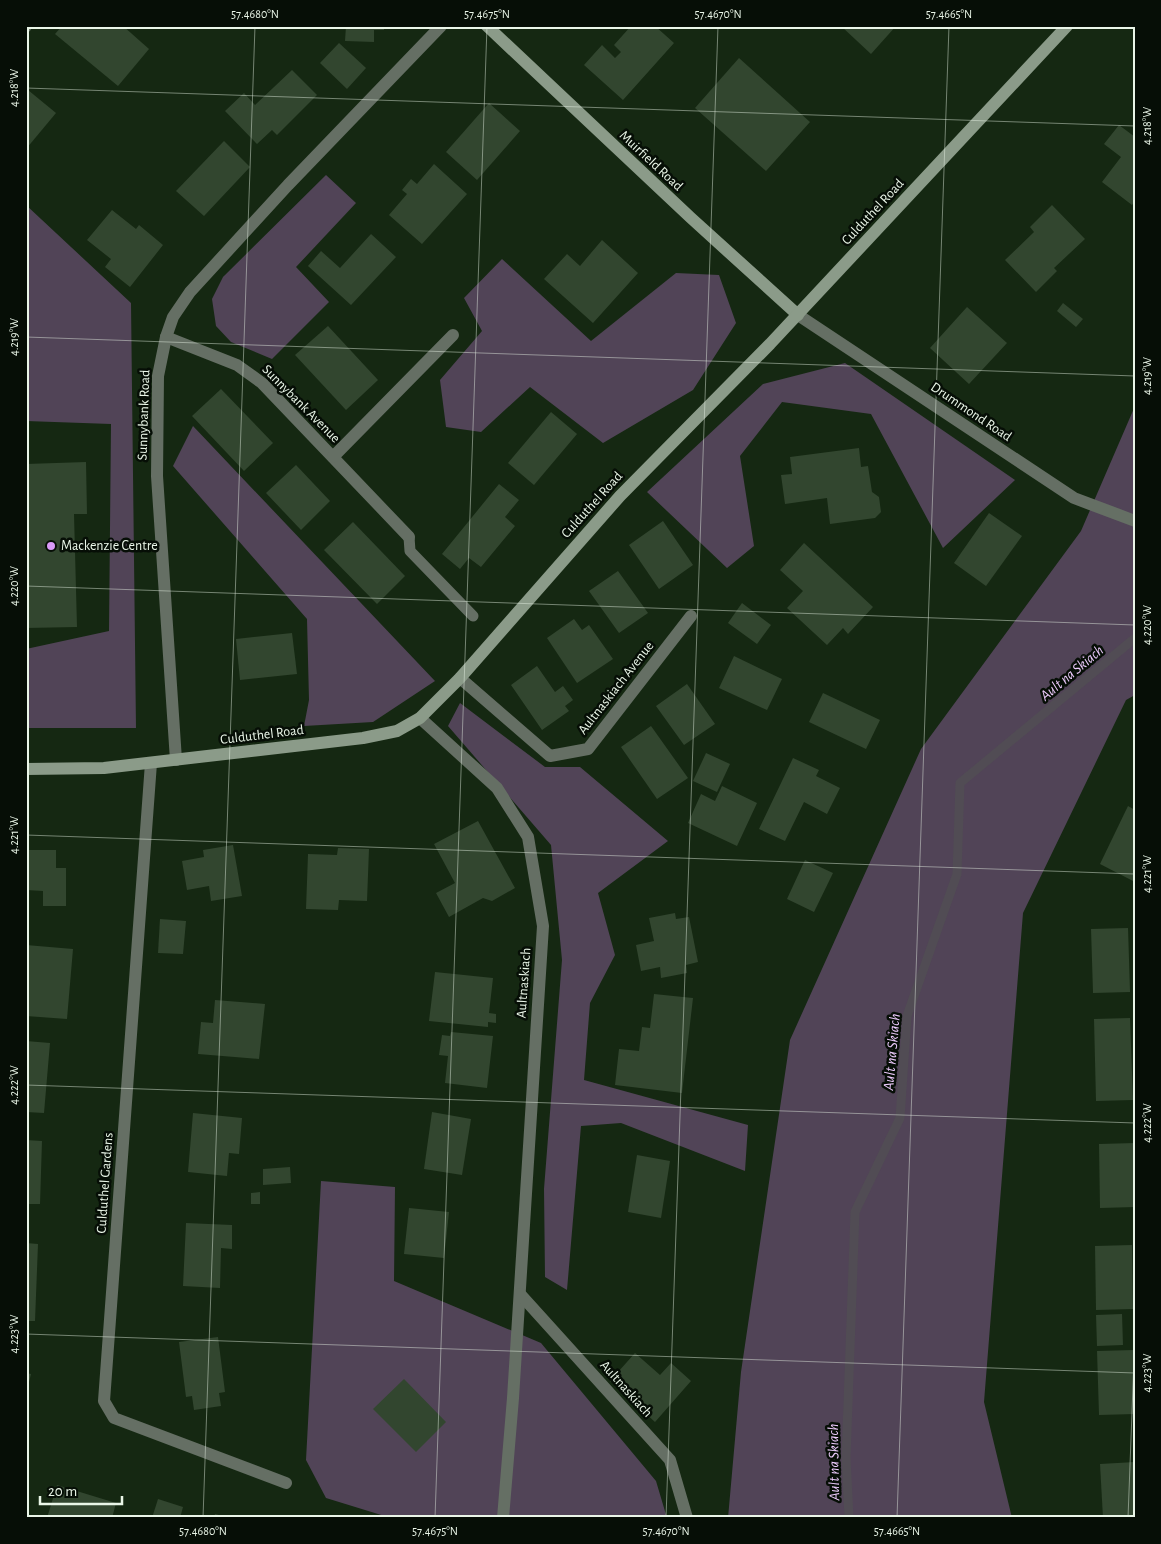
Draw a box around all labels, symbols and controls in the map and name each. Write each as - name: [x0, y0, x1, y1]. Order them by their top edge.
- text: 57.4680°N: [231, 8, 279, 20]
- text: 57.4675°N: [464, 8, 510, 20]
- text: 57.4670°N: [694, 8, 742, 20]
- text: 57.4665°N: [926, 8, 972, 20]
- text: 4.218°W: [8, 69, 20, 107]
- text: 4.218°W: [1141, 107, 1153, 145]
- street label: Muirfield Road: [617, 128, 685, 194]
- street label: Culduthel Road: [839, 177, 907, 247]
- text: 4.219°W: [8, 318, 20, 356]
- text: 4.219°W: [1141, 357, 1153, 395]
- street label: Sunnybank Avenue: [259, 362, 343, 446]
- street label: Sunnybank Road: [135, 369, 153, 461]
- street label: Drummond Road: [928, 380, 1014, 444]
- street label: Culduthel Road: [559, 469, 625, 541]
- place label: Mackenzie Centre: [61, 539, 158, 553]
- marker: Mackenzie Centre: [45, 540, 57, 552]
- text: 4.220°W: [8, 566, 20, 606]
- text: 4.220°W: [1141, 605, 1153, 645]
- street label: Aultnaskiach Avenue: [575, 639, 657, 737]
- water label: Ault na Skiach: [1037, 642, 1106, 704]
- street label: Culduthel Road: [220, 723, 304, 747]
- text: 4.221°W: [8, 816, 20, 854]
- text: 4.221°W: [1141, 855, 1153, 893]
- street label: Aultnaskiach: [515, 947, 533, 1019]
- water label: Ault na Skiach: [881, 1013, 903, 1092]
- text: 4.222°W: [8, 1065, 20, 1105]
- text: 4.222°W: [1141, 1103, 1153, 1143]
- street label: Culduthel Gardens: [94, 1132, 116, 1234]
- text: 4.223°W: [8, 1314, 20, 1353]
- text: 4.223°W: [1141, 1353, 1153, 1392]
- street label: Aultnaskiach: [597, 1358, 655, 1420]
- water label: Ault na Skiach: [826, 1423, 842, 1502]
- scale bar: [40, 1474, 122, 1506]
- text: 20 m: [48, 1484, 77, 1499]
- text: 57.4680°N: [179, 1525, 227, 1537]
- text: 57.4675°N: [412, 1525, 458, 1537]
- text: 57.4670°N: [642, 1525, 690, 1537]
- text: 57.4665°N: [874, 1525, 920, 1537]

